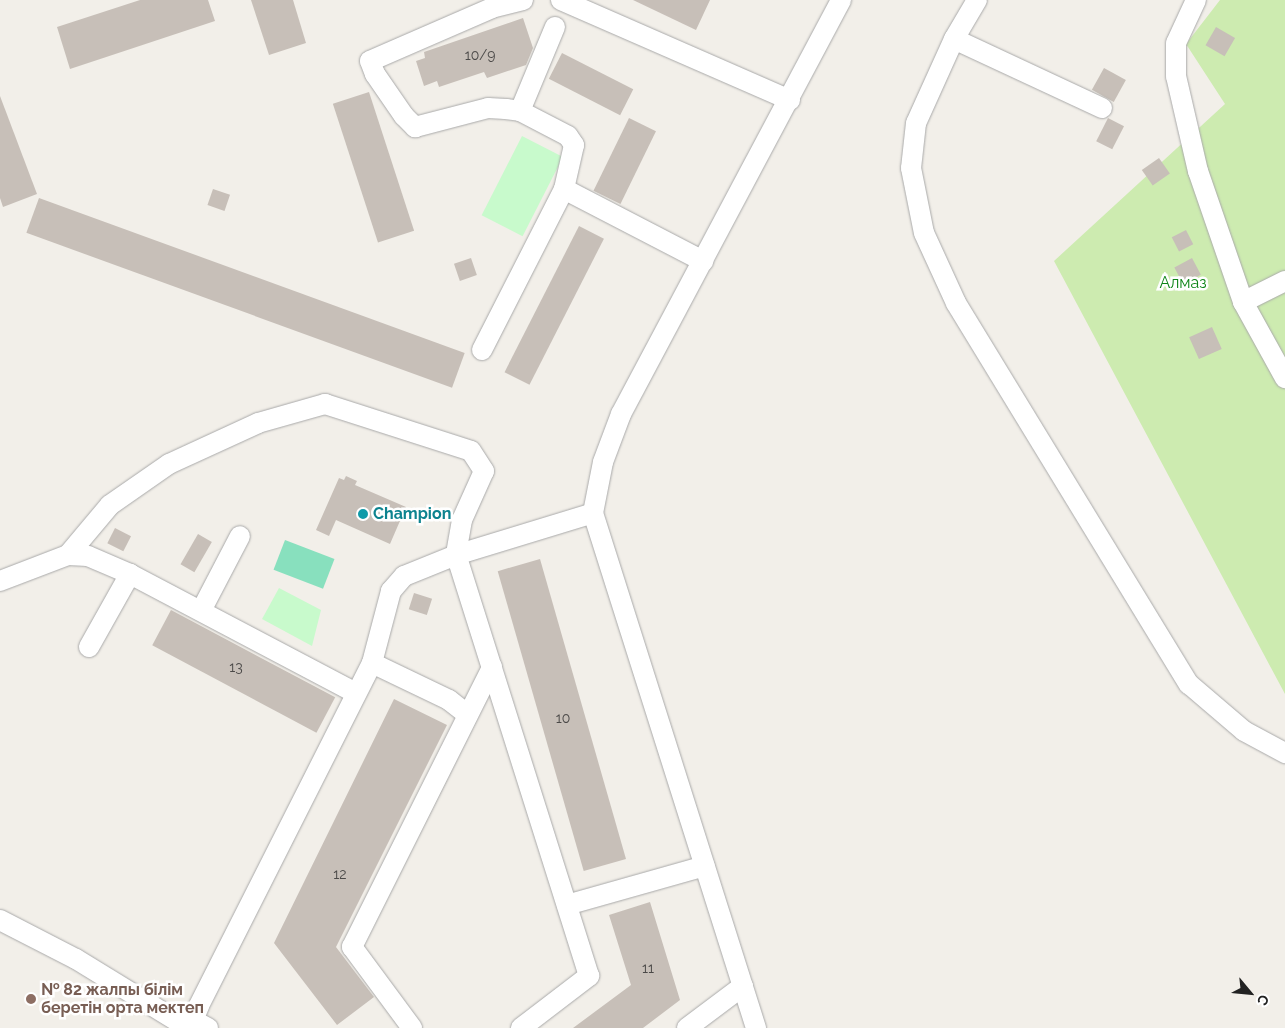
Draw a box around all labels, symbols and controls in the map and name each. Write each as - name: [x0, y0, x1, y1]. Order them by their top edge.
- house number: 10/9: [465, 47, 495, 63]
- park label: Алмаз: [1159, 273, 1207, 293]
- place label: Champion: [373, 504, 451, 524]
- marker: Champion: [357, 508, 369, 520]
- house number: 13: [229, 659, 243, 675]
- house number: 10: [556, 710, 570, 726]
- house number: 12: [333, 866, 347, 882]
- house number: 11: [642, 960, 654, 976]
- north arrow: [1225, 968, 1275, 1018]
- place label: № 82 жалпы білім беретін орта мектеп: [41, 980, 204, 1018]
- text: С: [1254, 992, 1273, 1008]
- marker: № 82 жалпы білім беретін орта мектеп: [25, 993, 37, 1005]

